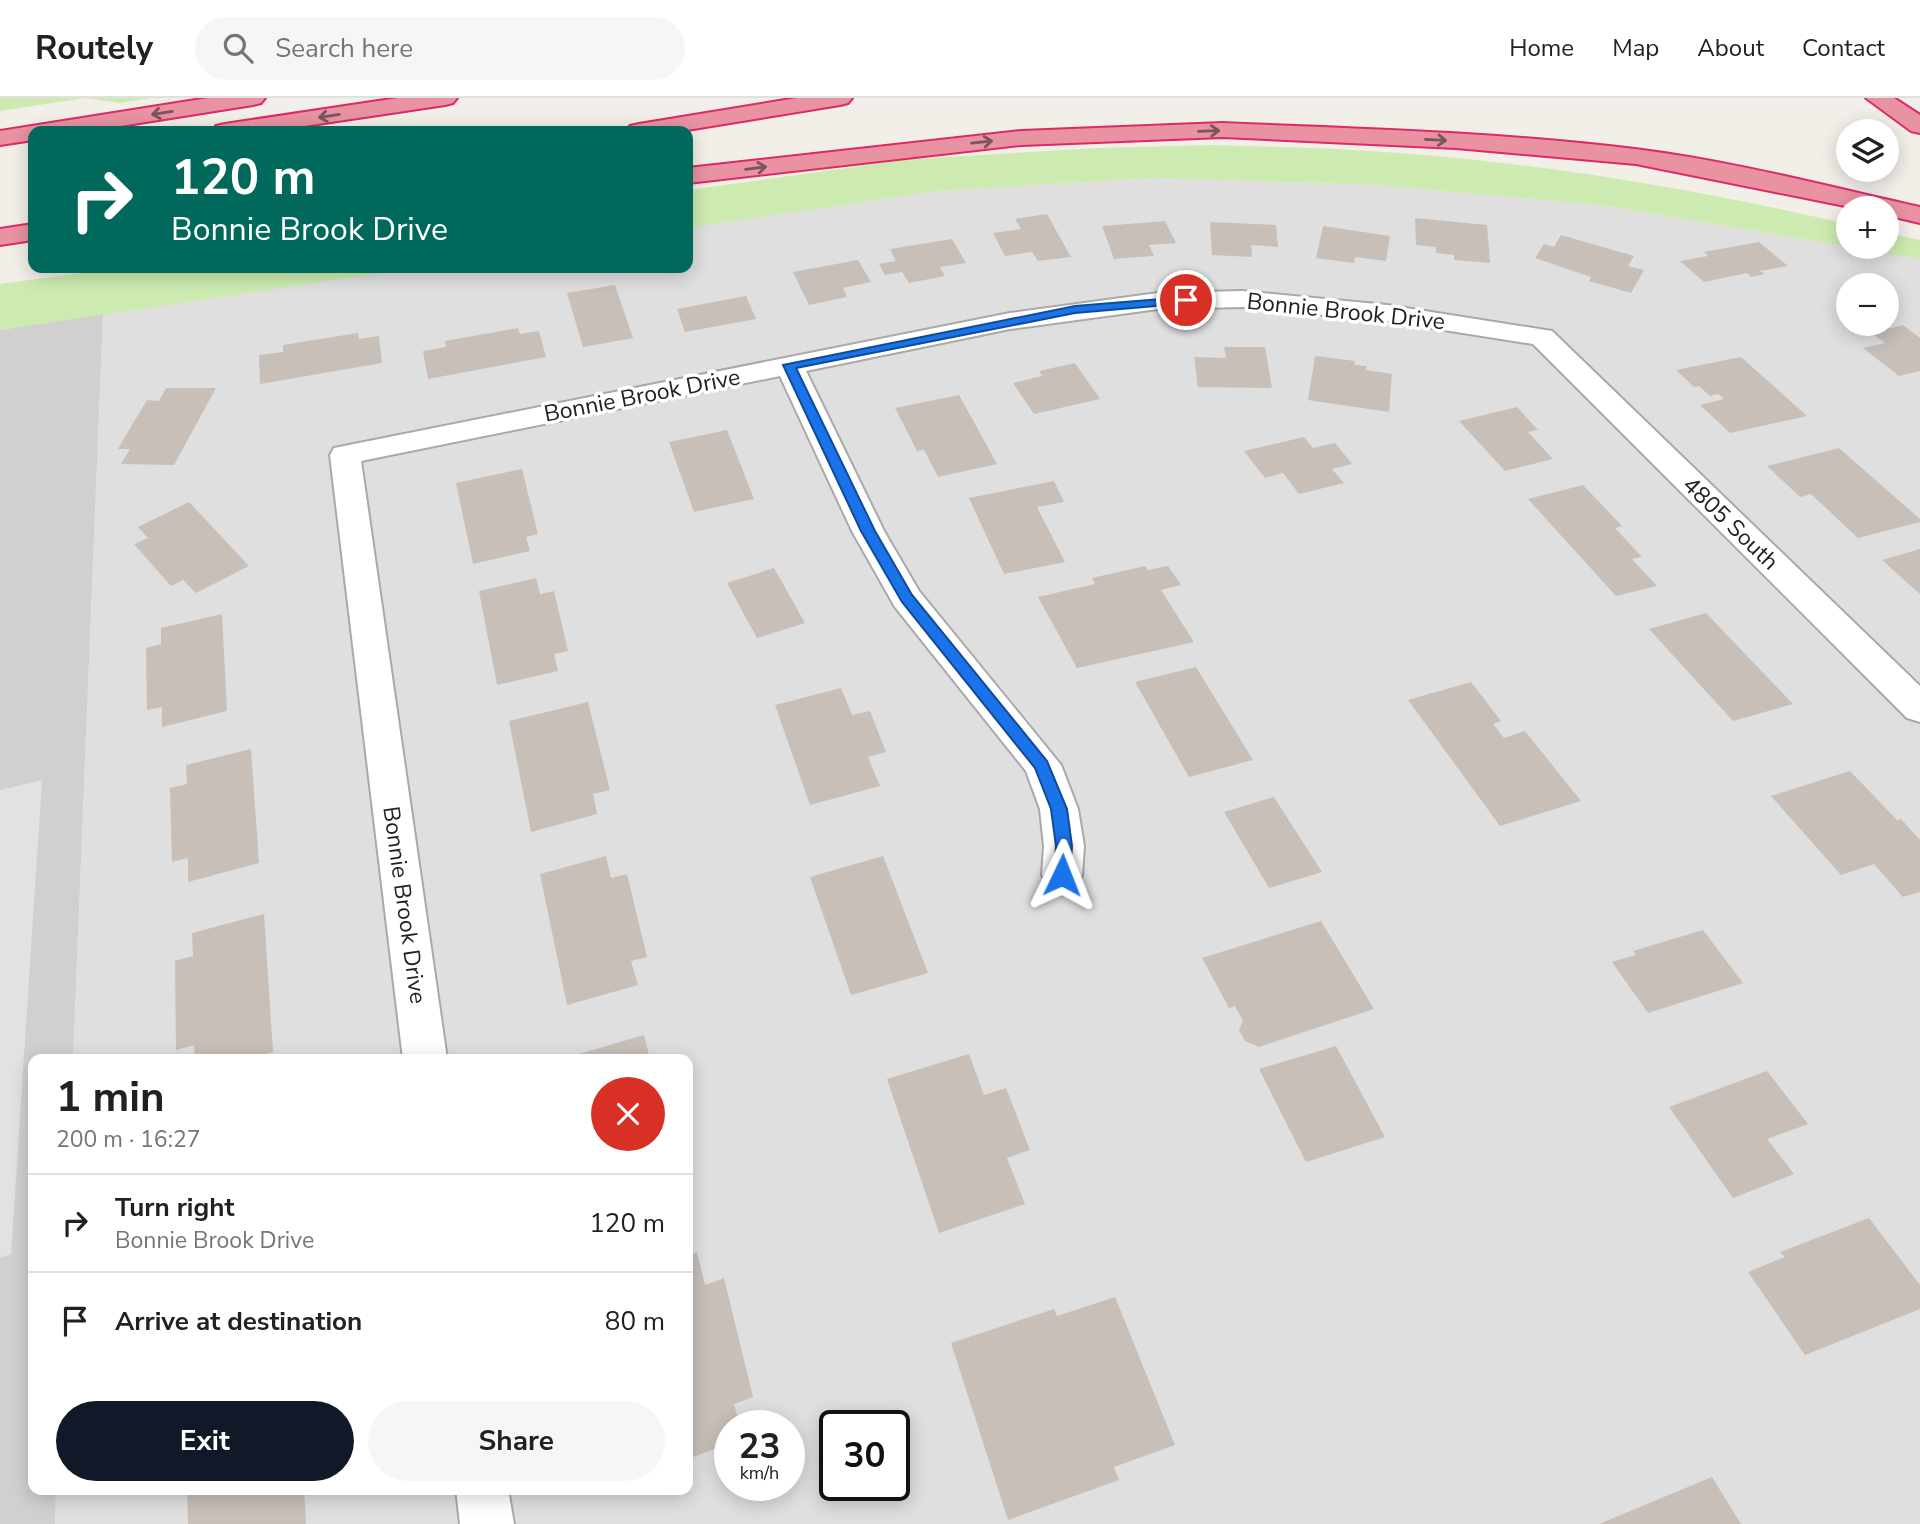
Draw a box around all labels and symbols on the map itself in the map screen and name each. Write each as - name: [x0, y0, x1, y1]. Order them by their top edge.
- one-way arrow: [151, 107, 174, 120]
- one-way arrow: [318, 109, 341, 122]
- one-way arrow: [1197, 124, 1220, 137]
- one-way arrow: [1424, 134, 1447, 147]
- one-way arrow: [970, 136, 992, 149]
- one-way arrow: [744, 161, 766, 174]
- pin: [1156, 270, 1216, 330]
- street label: Bonnie Brook Drive: [1245, 286, 1447, 337]
- street label: Bonnie Brook Drive: [541, 361, 743, 430]
- street label: 4805 South: [1676, 470, 1785, 577]
- street label: Bonnie Brook Drive: [375, 804, 434, 1006]
- position arrow: [1025, 838, 1099, 912]
- speed limit sign: 30: [819, 1410, 910, 1501]

